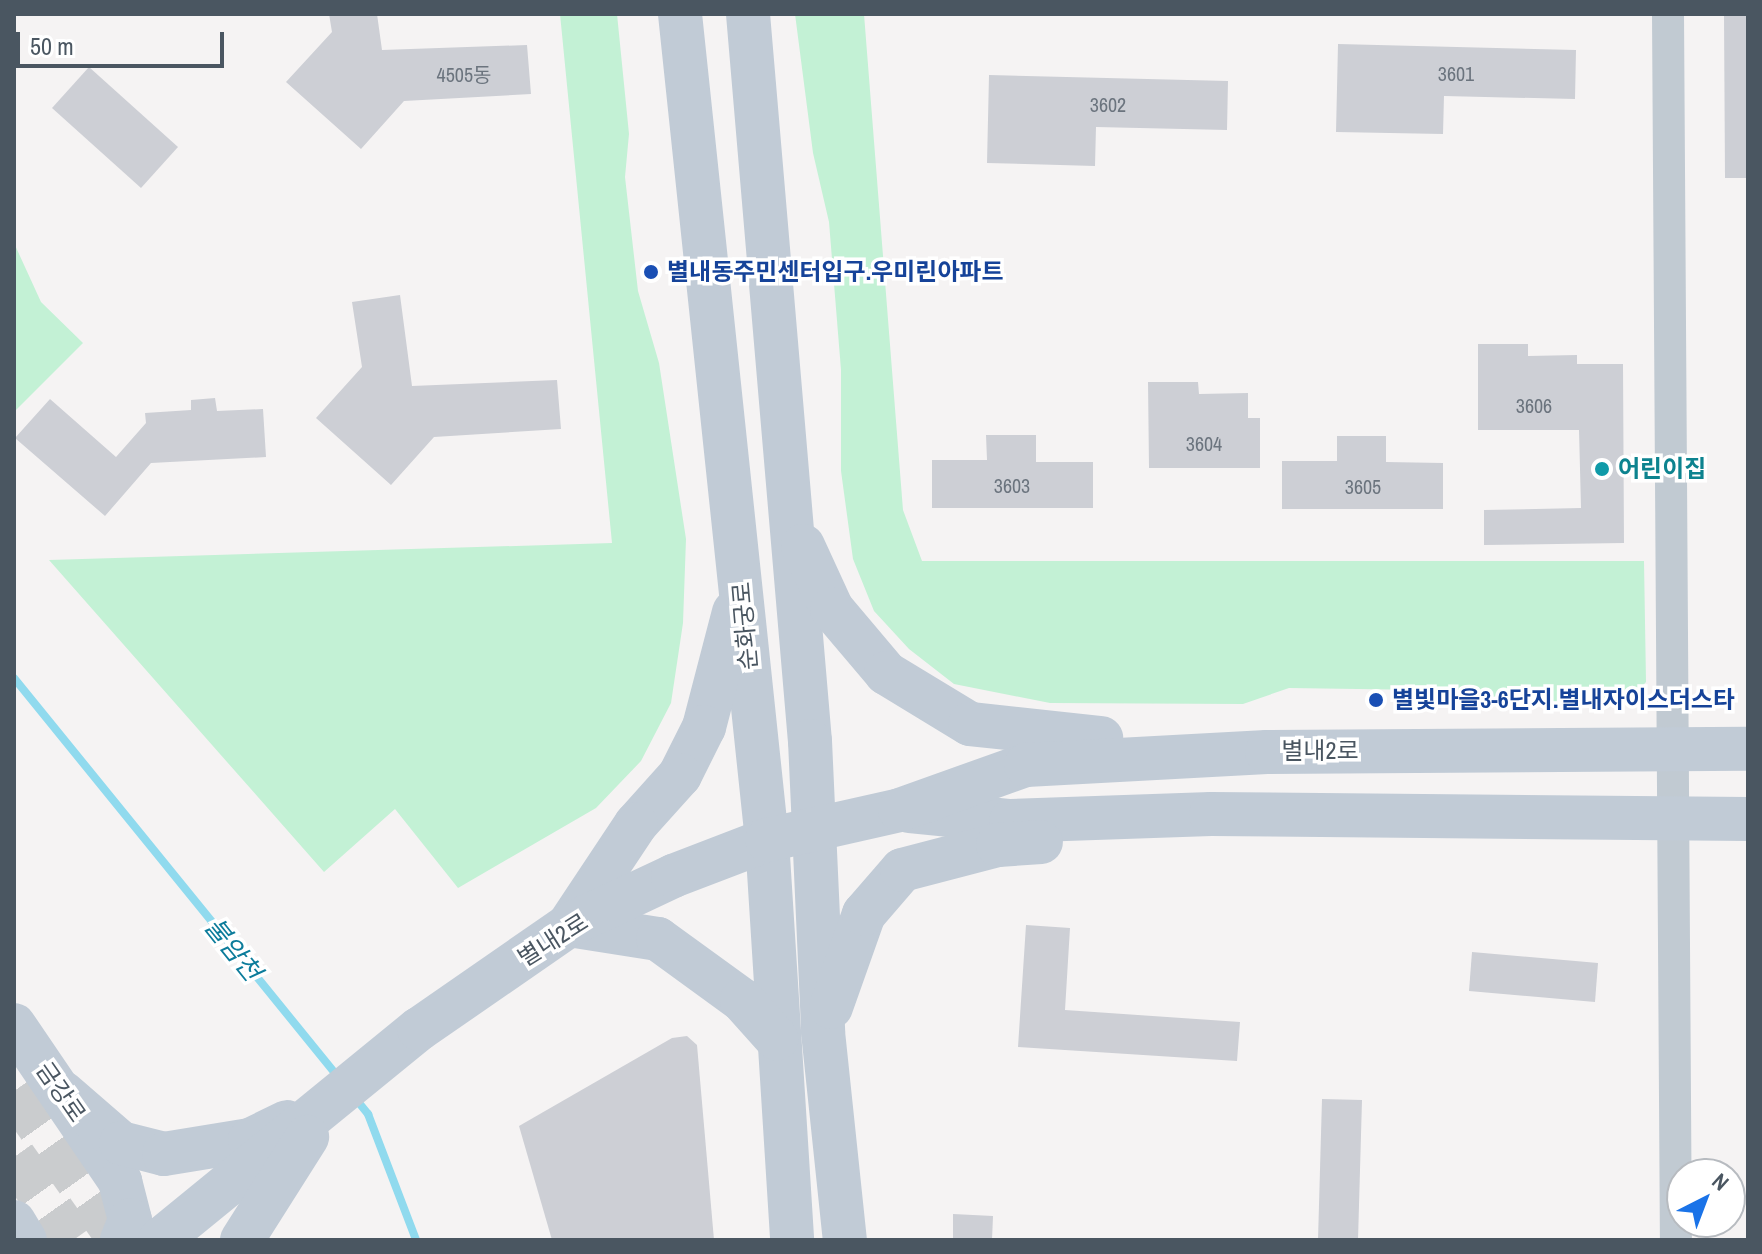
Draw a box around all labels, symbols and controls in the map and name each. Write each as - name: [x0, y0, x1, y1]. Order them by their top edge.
- scale bar: [20, 16, 228, 66]
- text: 50 m: [30, 30, 74, 62]
- house number: 3601: [1438, 61, 1474, 85]
- house number: 4505동: [437, 62, 491, 86]
- house number: 3602: [1090, 92, 1126, 116]
- place label: 별내동주민센터입구.우미린아파트: [667, 258, 1004, 286]
- marker: 별내동주민센터입구.우미린아파트: [642, 263, 660, 281]
- house number: 3606: [1516, 393, 1552, 417]
- house number: 3604: [1186, 431, 1222, 455]
- place label: 어린이집: [1618, 455, 1706, 483]
- marker: 어린이집: [1593, 460, 1611, 478]
- house number: 3603: [994, 473, 1030, 497]
- house number: 3605: [1345, 474, 1381, 498]
- street label: 순화궁로: [727, 581, 763, 671]
- place label: 별빛마을3-6단지.별내자이스더스타: [1392, 686, 1735, 714]
- marker: 별빛마을3-6단지.별내자이스더스타: [1367, 691, 1385, 709]
- street label: 별내2로: [1281, 737, 1359, 765]
- street label: 별내2로: [513, 907, 593, 973]
- water label: 불암천: [198, 911, 268, 987]
- street label: 금강로: [30, 1057, 92, 1127]
- north arrow: [1666, 1158, 1746, 1238]
- text: N: [1706, 1166, 1736, 1197]

